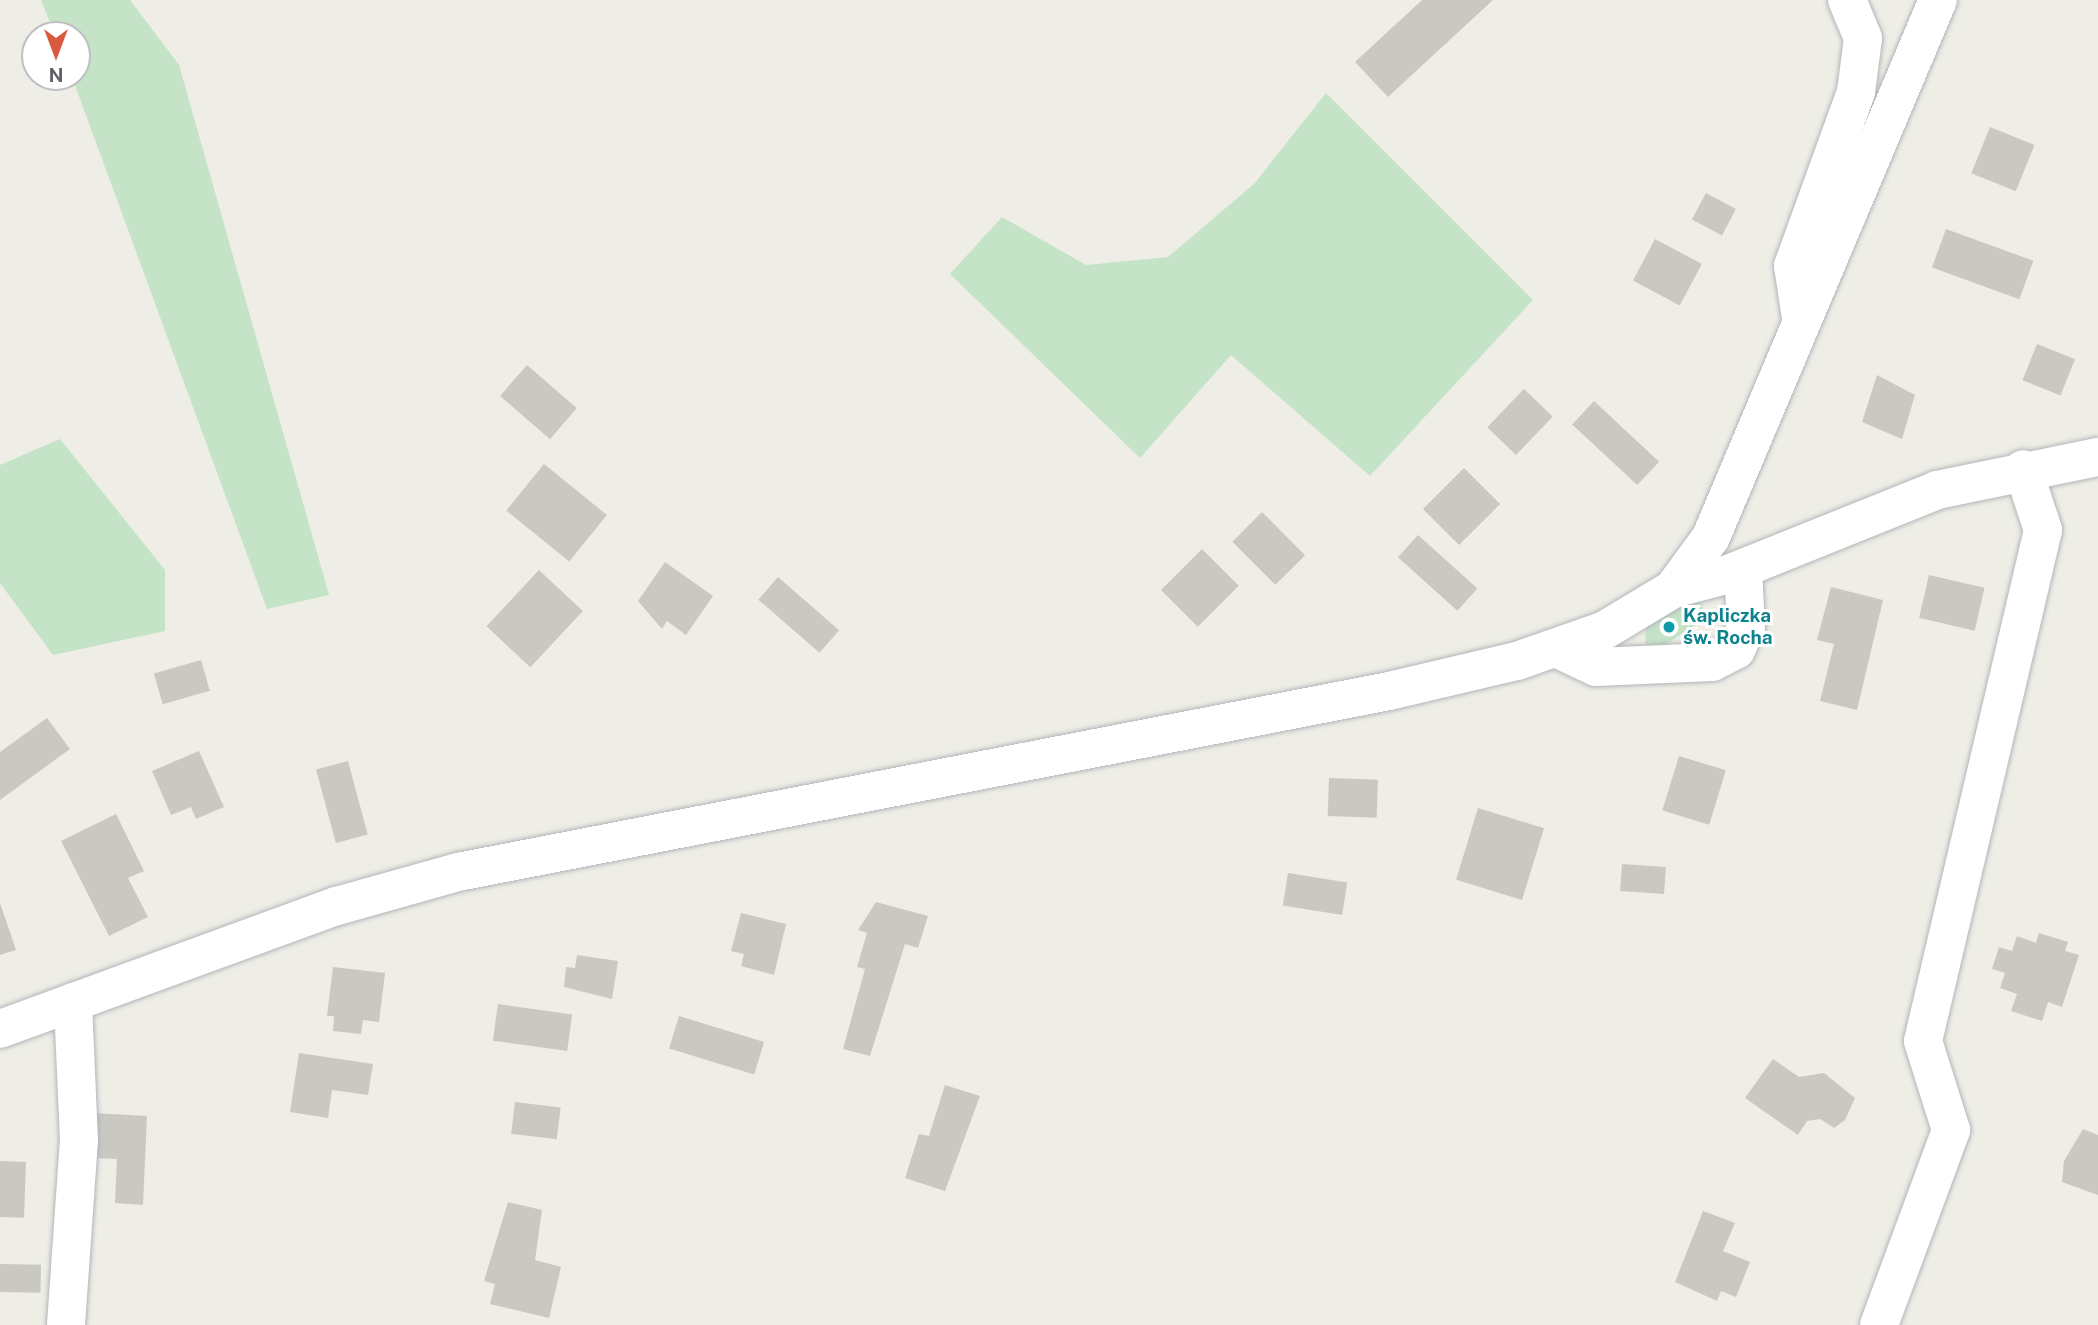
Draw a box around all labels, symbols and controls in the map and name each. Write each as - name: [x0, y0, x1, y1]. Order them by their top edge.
- north arrow: [21, 21, 91, 91]
- text: N: [49, 64, 63, 86]
- place label: Kapliczka św. Rocha: [1683, 605, 1772, 649]
- marker: Kapliczka św. Rocha: [1661, 619, 1677, 635]

